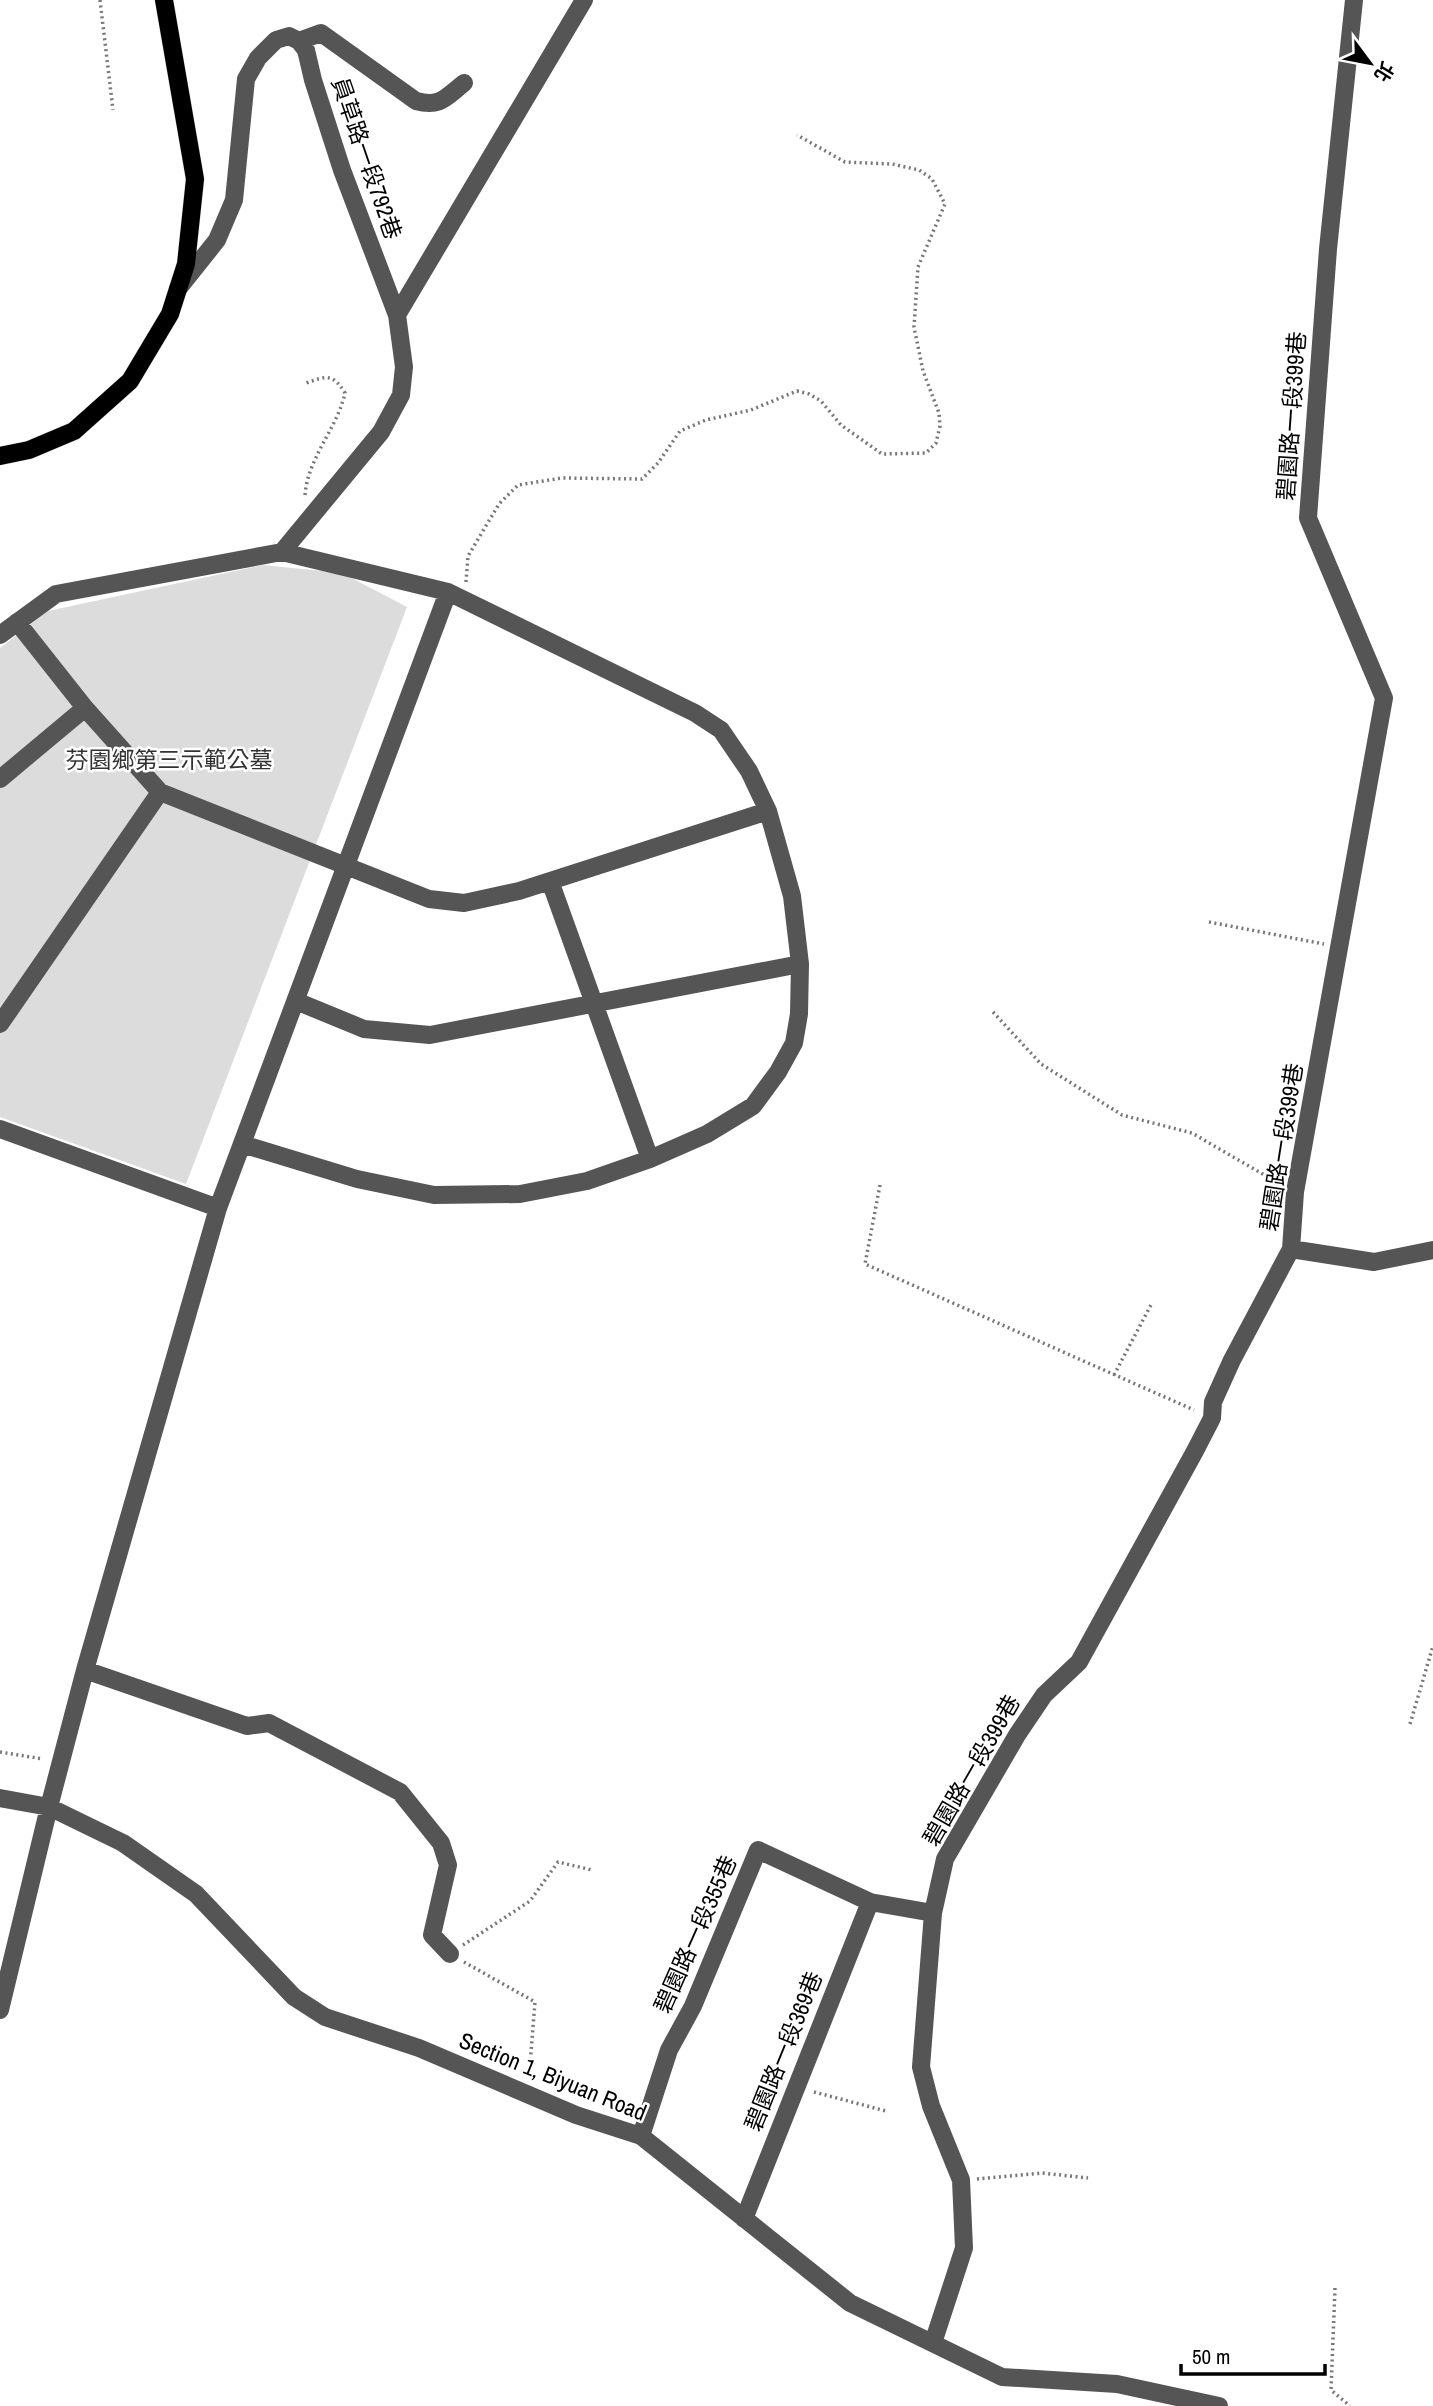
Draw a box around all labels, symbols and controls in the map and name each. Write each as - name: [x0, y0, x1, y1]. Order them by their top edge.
- north arrow: [1335, 28, 1405, 98]
- text: 北: [1368, 57, 1400, 87]
- street label: 員草路一段792巷: [325, 73, 409, 243]
- street label: 碧園路一段399巷: [1270, 330, 1312, 502]
- park label: 芬園鄉第三示範公墓: [66, 744, 273, 775]
- street label: 碧園路一段399巷: [1252, 1061, 1310, 1233]
- street label: 碧園路一段399巷: [915, 1689, 1027, 1851]
- street label: 碧園路一段355巷: [646, 1850, 744, 2018]
- street label: 碧園路一段369巷: [737, 1967, 829, 2135]
- street label: Section 1, Biyuan Road: [455, 2024, 651, 2128]
- scale bar: [1181, 2332, 1324, 2376]
- text: 50 m: [1192, 2342, 1230, 2371]

